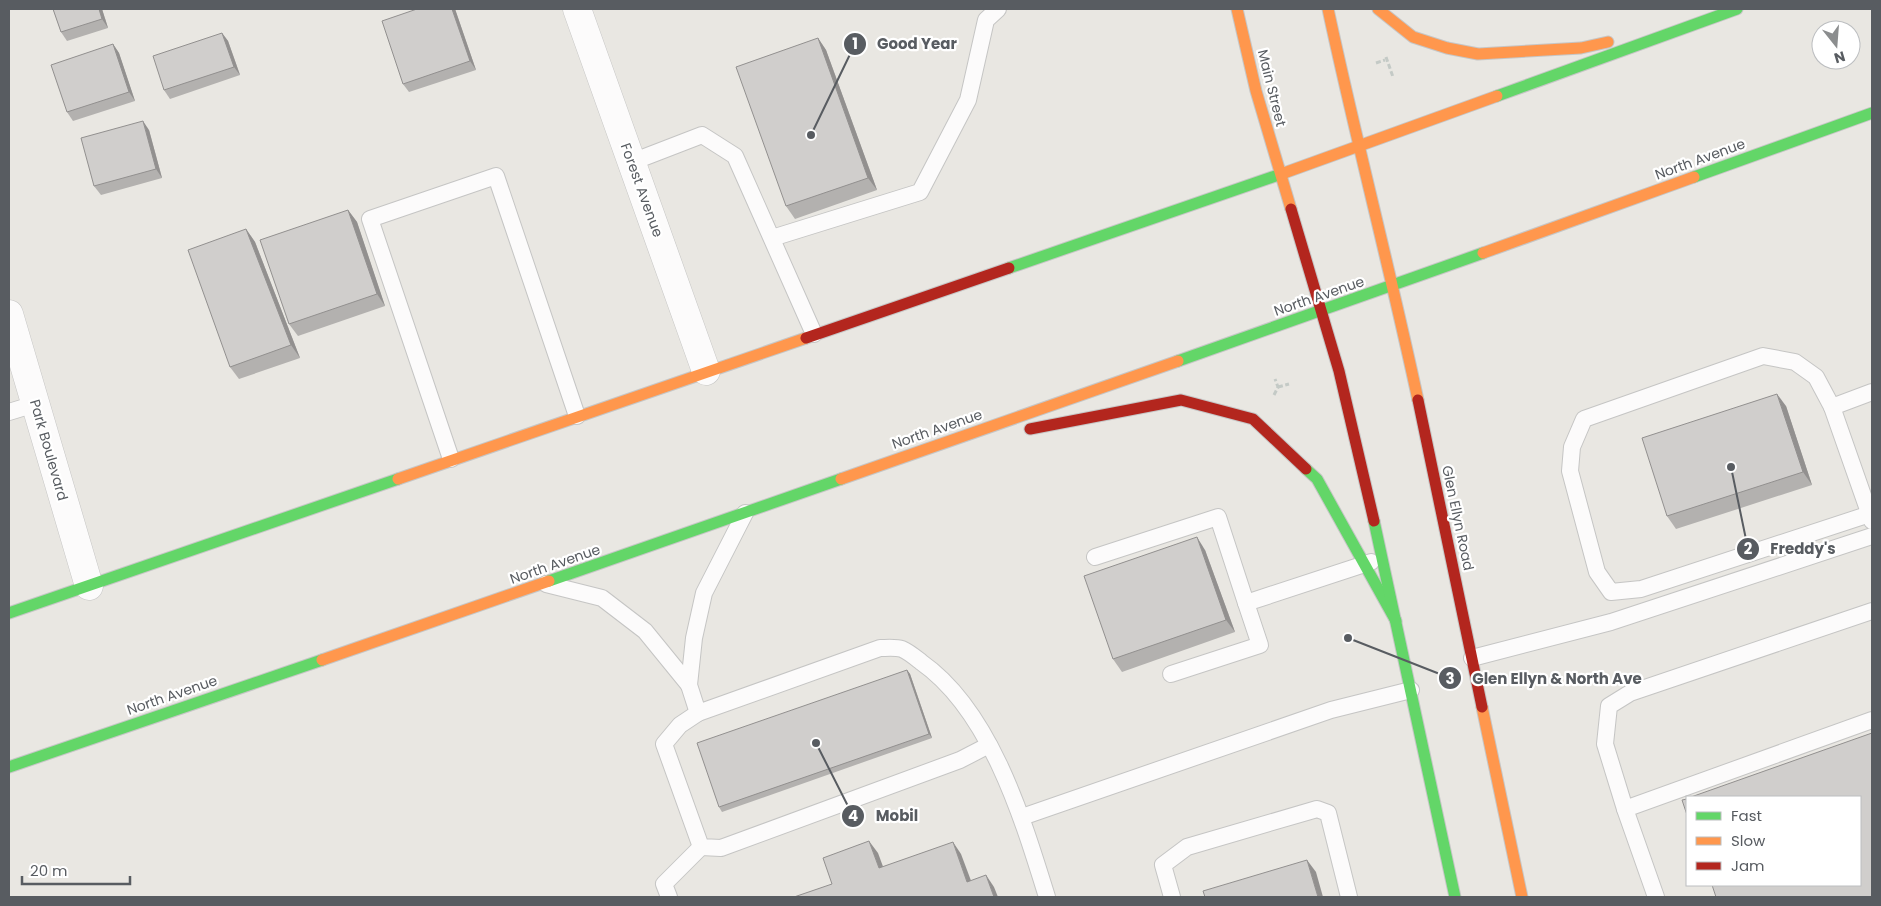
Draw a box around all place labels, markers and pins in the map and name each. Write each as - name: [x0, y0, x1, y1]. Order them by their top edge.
- callout: Good Year: [842, 29, 967, 59]
- callout: Freddy's: [1735, 534, 1845, 564]
- callout: Glen Ellyn & North Ave: [1437, 663, 1652, 693]
- callout: Mobil: [840, 801, 928, 831]

